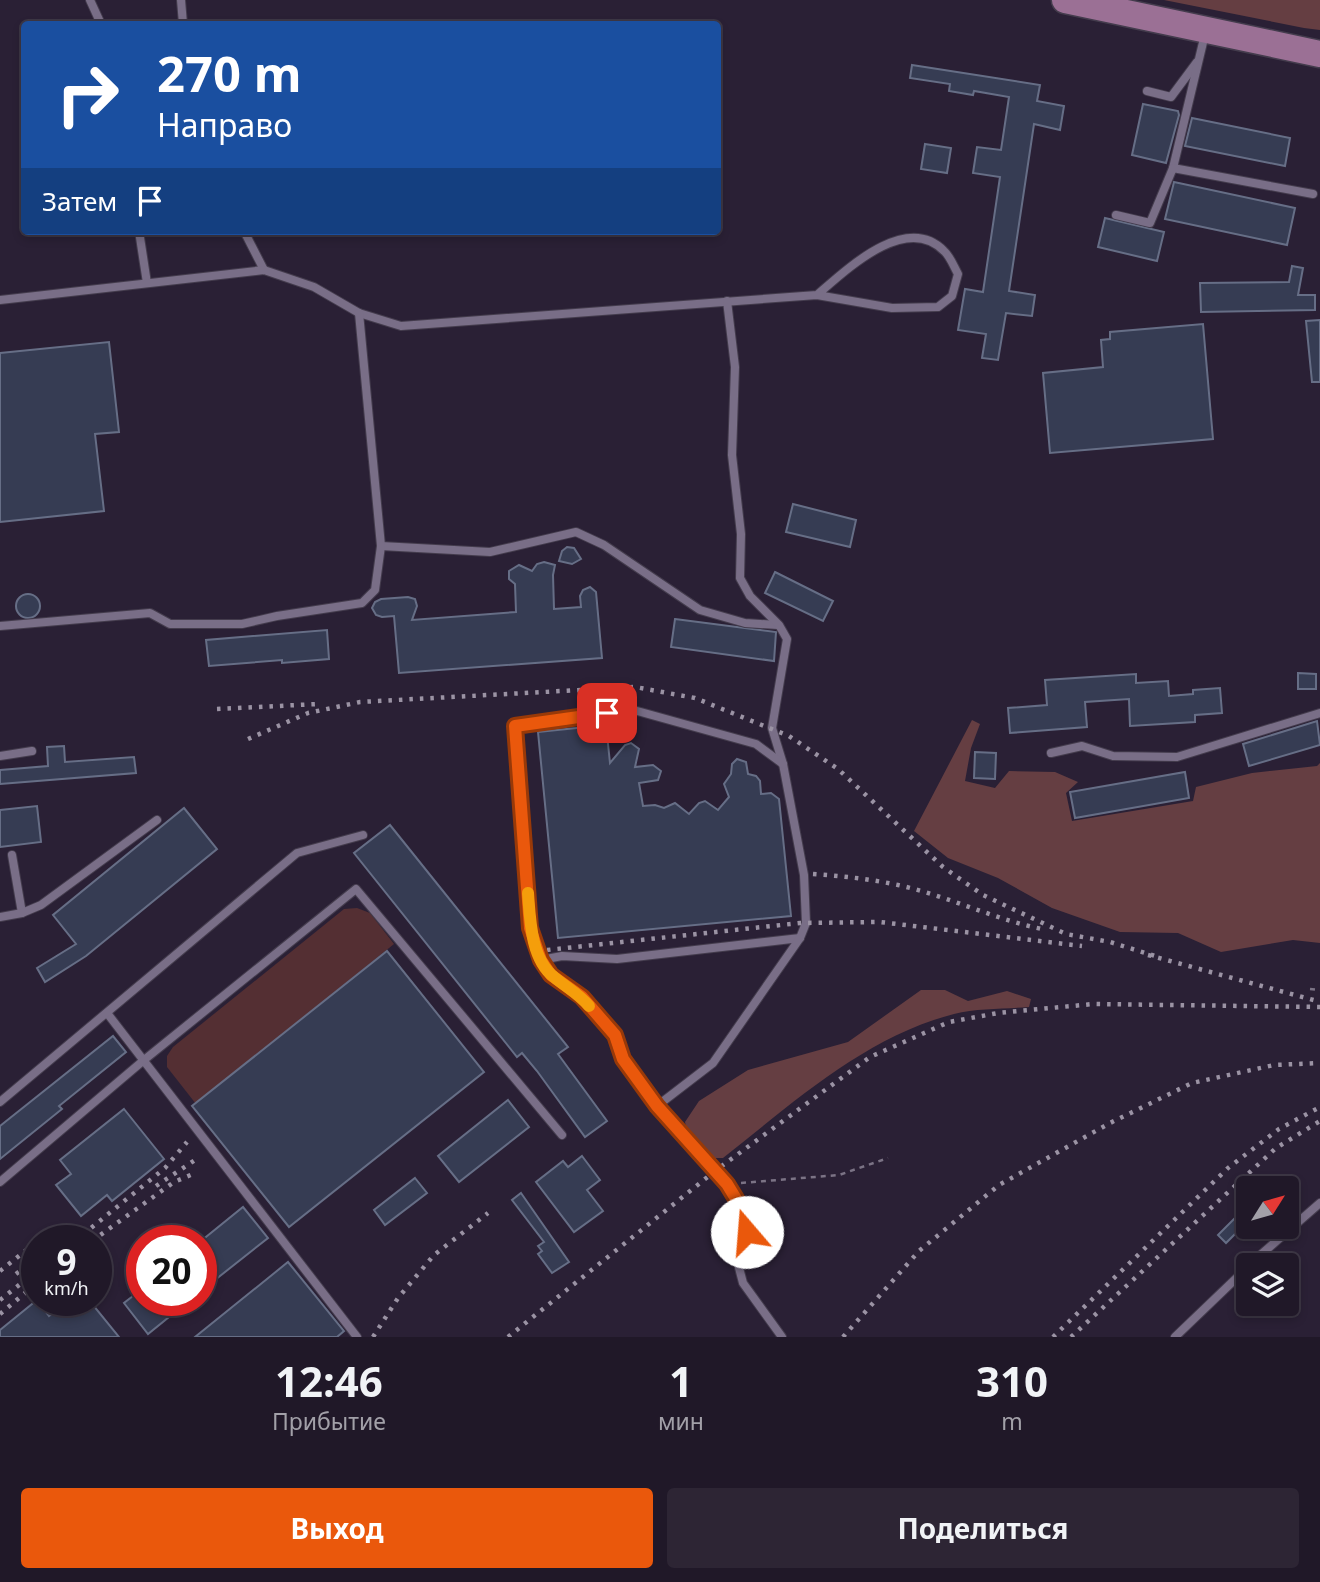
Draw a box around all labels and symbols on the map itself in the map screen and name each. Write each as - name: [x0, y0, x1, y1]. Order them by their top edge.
- pin: [577, 683, 637, 743]
- north arrow: [1236, 1176, 1298, 1239]
- position arrow: [710, 1195, 784, 1269]
- speed limit sign: 20: [126, 1225, 217, 1316]

